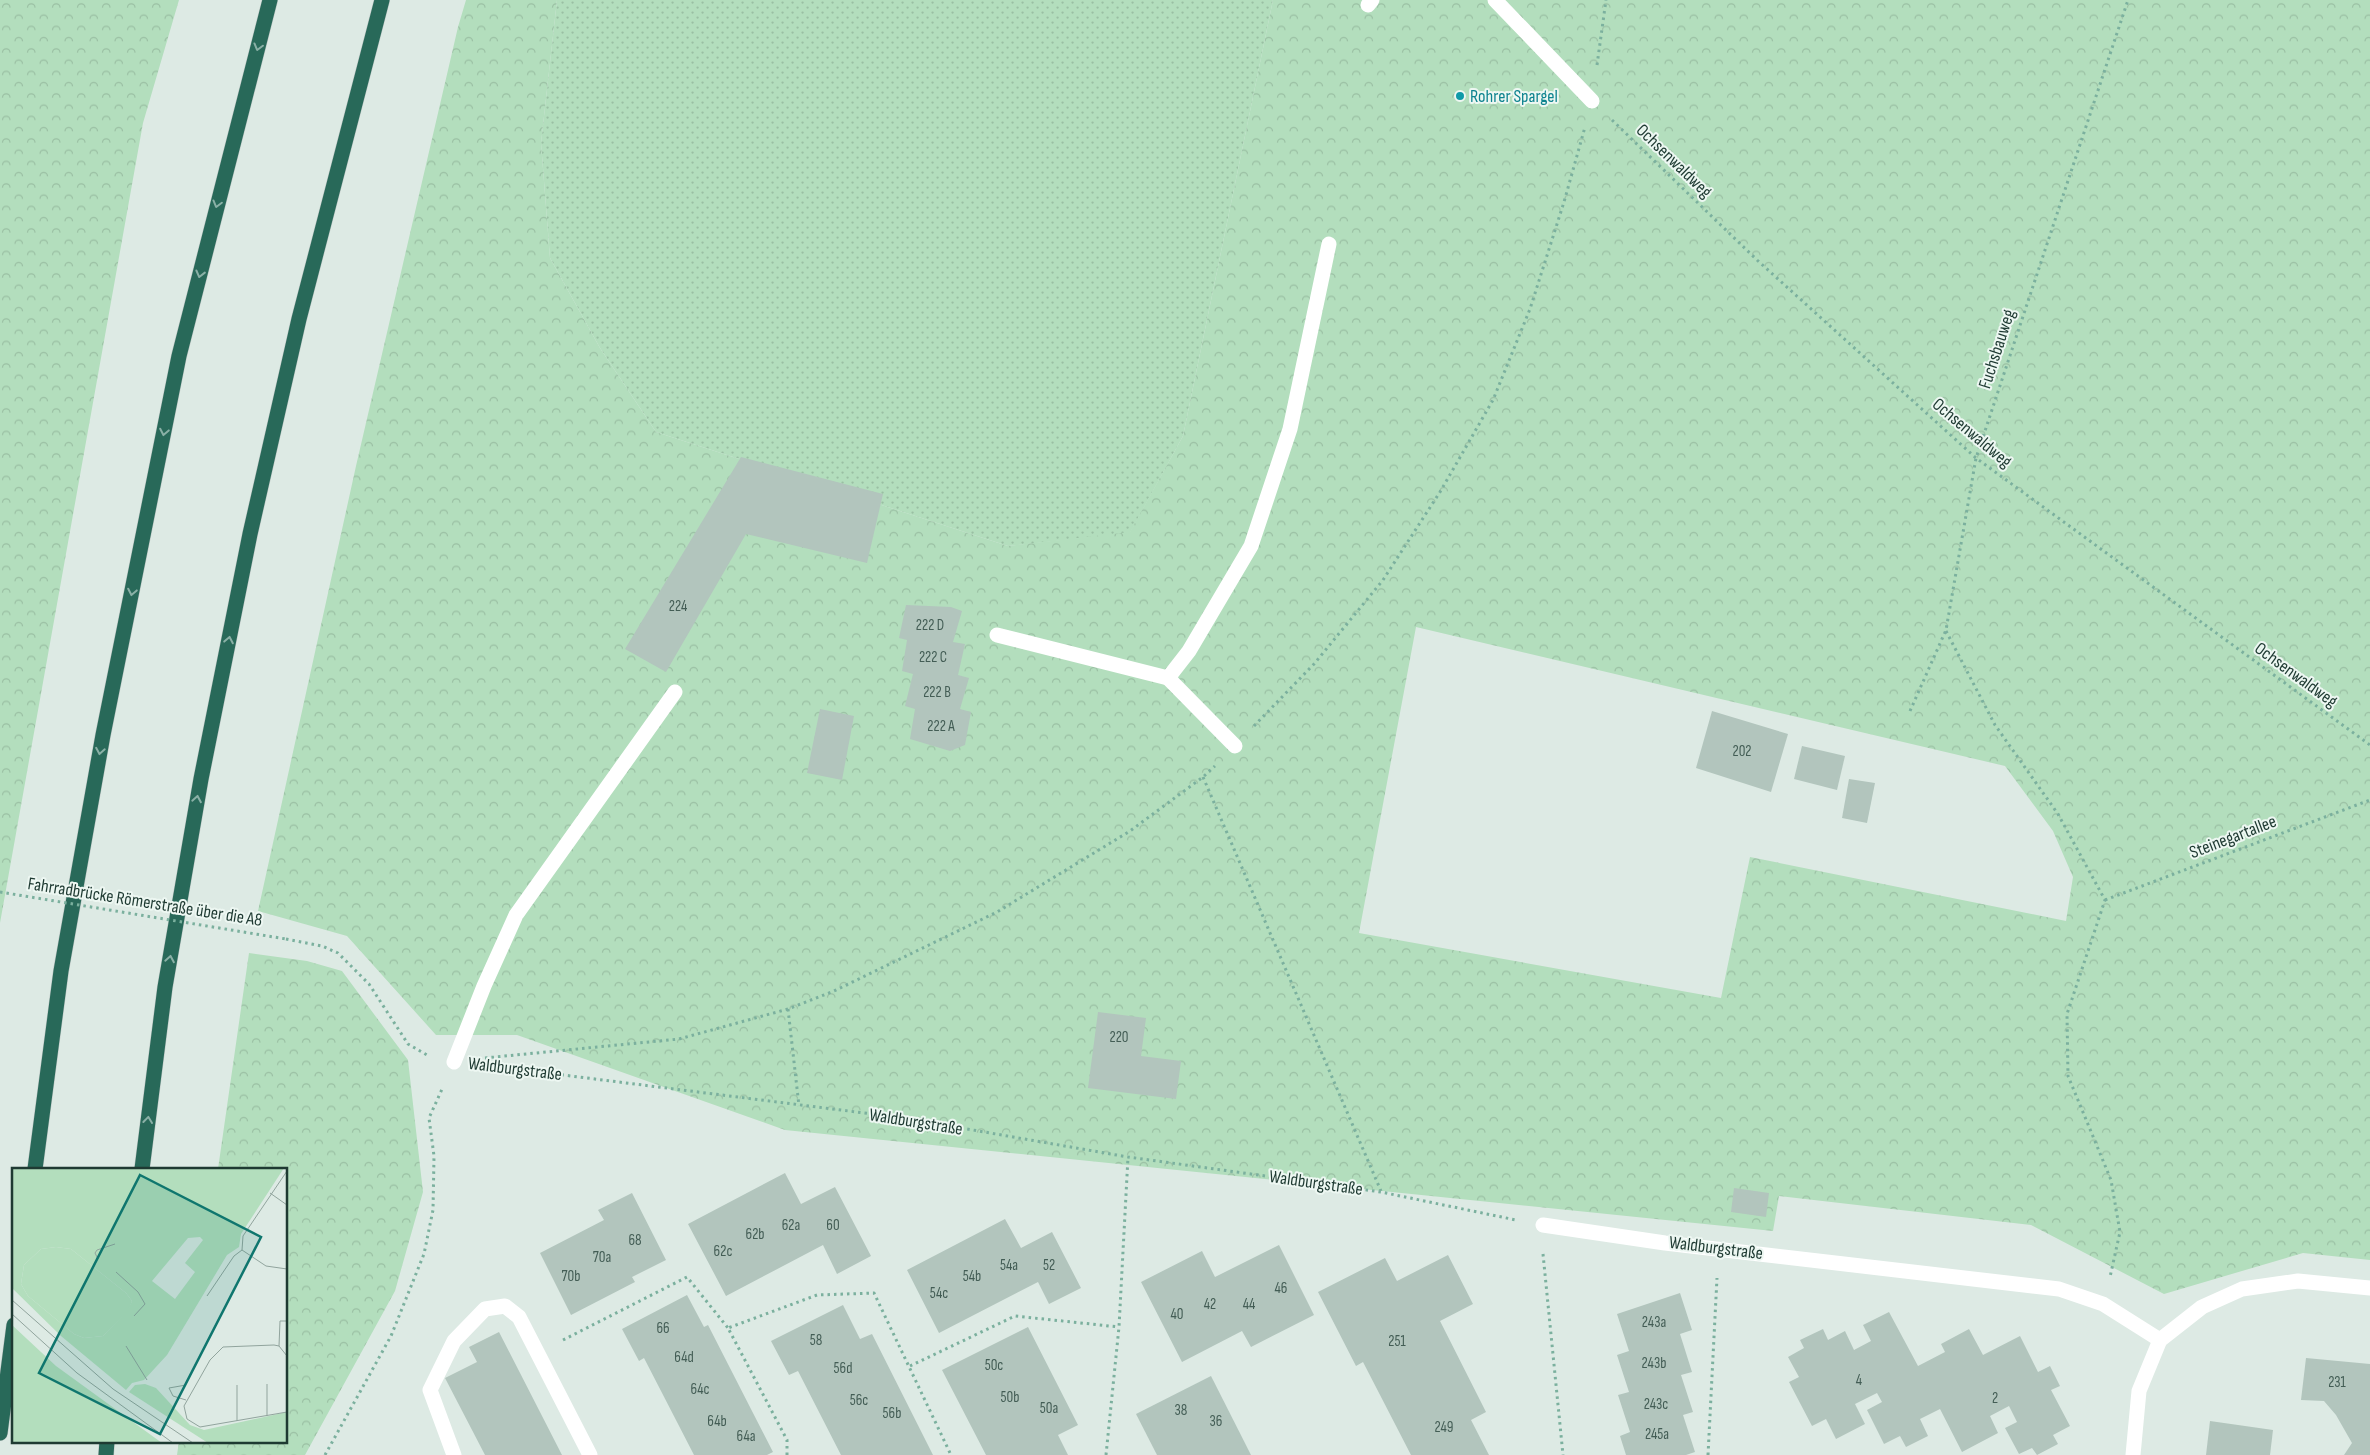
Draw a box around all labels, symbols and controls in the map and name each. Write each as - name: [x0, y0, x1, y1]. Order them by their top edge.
- one-way arrow: [253, 43, 264, 52]
- place label: Rohrer Spargel: [1470, 86, 1558, 107]
- marker: Rohrer Spargel: [1454, 90, 1466, 102]
- street label: Ochsenwaldweg: [1632, 120, 1716, 202]
- one-way arrow: [212, 200, 223, 209]
- one-way arrow: [195, 269, 205, 277]
- street label: Fuchsbauweg: [1974, 307, 2020, 391]
- street label: Ochsenwaldweg: [1928, 394, 2016, 472]
- one-way arrow: [159, 428, 170, 437]
- one-way arrow: [127, 587, 138, 596]
- house number: 224: [669, 597, 687, 616]
- house number: 222 D: [916, 616, 944, 635]
- one-way arrow: [223, 635, 234, 644]
- street label: Ochsenwaldweg: [2250, 638, 2342, 712]
- house number: 222 C: [919, 648, 947, 667]
- house number: 222 B: [923, 683, 951, 702]
- house number: 222 A: [927, 717, 955, 736]
- house number: 202: [1732, 742, 1752, 761]
- one-way arrow: [95, 747, 106, 755]
- one-way arrow: [192, 795, 202, 804]
- street label: Steinegartallee: [2187, 811, 2279, 863]
- street label: Fahrradbrücke Römerstraße über die A8: [26, 873, 264, 931]
- one-way arrow: [165, 955, 175, 964]
- house number: 220: [1109, 1028, 1129, 1047]
- street label: Waldburgstraße: [467, 1053, 563, 1085]
- street label: Waldburgstraße: [868, 1104, 964, 1140]
- one-way arrow: [142, 1116, 153, 1124]
- street label: Waldburgstraße: [1268, 1166, 1364, 1200]
- inset map: [12, 1168, 288, 1442]
- house number: 62a: [782, 1216, 801, 1235]
- house number: 60: [826, 1216, 840, 1235]
- house number: 62b: [745, 1225, 765, 1244]
- house number: 68: [628, 1231, 642, 1250]
- street label: Waldburgstraße: [1668, 1232, 1764, 1264]
- house number: 62c: [714, 1242, 732, 1261]
- house number: 70a: [593, 1248, 611, 1267]
- house number: 54a: [1000, 1256, 1018, 1275]
- house number: 52: [1043, 1256, 1055, 1275]
- house number: 70b: [562, 1267, 580, 1286]
- house number: 54b: [963, 1267, 981, 1286]
- house number: 46: [1275, 1279, 1287, 1298]
- house number: 54c: [930, 1284, 948, 1303]
- house number: 42: [1204, 1295, 1216, 1314]
- house number: 44: [1243, 1295, 1255, 1314]
- house number: 40: [1171, 1305, 1183, 1324]
- house number: 243a: [1642, 1313, 1666, 1332]
- house number: 66: [656, 1319, 670, 1338]
- house number: 58: [810, 1331, 822, 1350]
- house number: 251: [1388, 1332, 1406, 1351]
- house number: 64d: [674, 1348, 694, 1367]
- house number: 243b: [1642, 1354, 1666, 1373]
- house number: 50c: [985, 1356, 1003, 1375]
- house number: 56d: [834, 1359, 852, 1378]
- house number: 4: [1856, 1371, 1862, 1390]
- house number: 231: [2328, 1373, 2347, 1392]
- house number: 64c: [690, 1380, 710, 1399]
- house number: 50b: [1001, 1388, 1019, 1407]
- house number: 2: [1992, 1389, 1998, 1408]
- house number: 56c: [850, 1391, 868, 1410]
- house number: 243c: [1644, 1395, 1668, 1414]
- house number: 50a: [1040, 1399, 1058, 1418]
- house number: 38: [1175, 1401, 1187, 1420]
- house number: 56b: [883, 1404, 901, 1423]
- house number: 64b: [707, 1412, 727, 1431]
- house number: 36: [1210, 1412, 1222, 1431]
- house number: 249: [1434, 1418, 1454, 1437]
- house number: 245a: [1645, 1425, 1669, 1444]
- house number: 64a: [737, 1427, 756, 1446]

